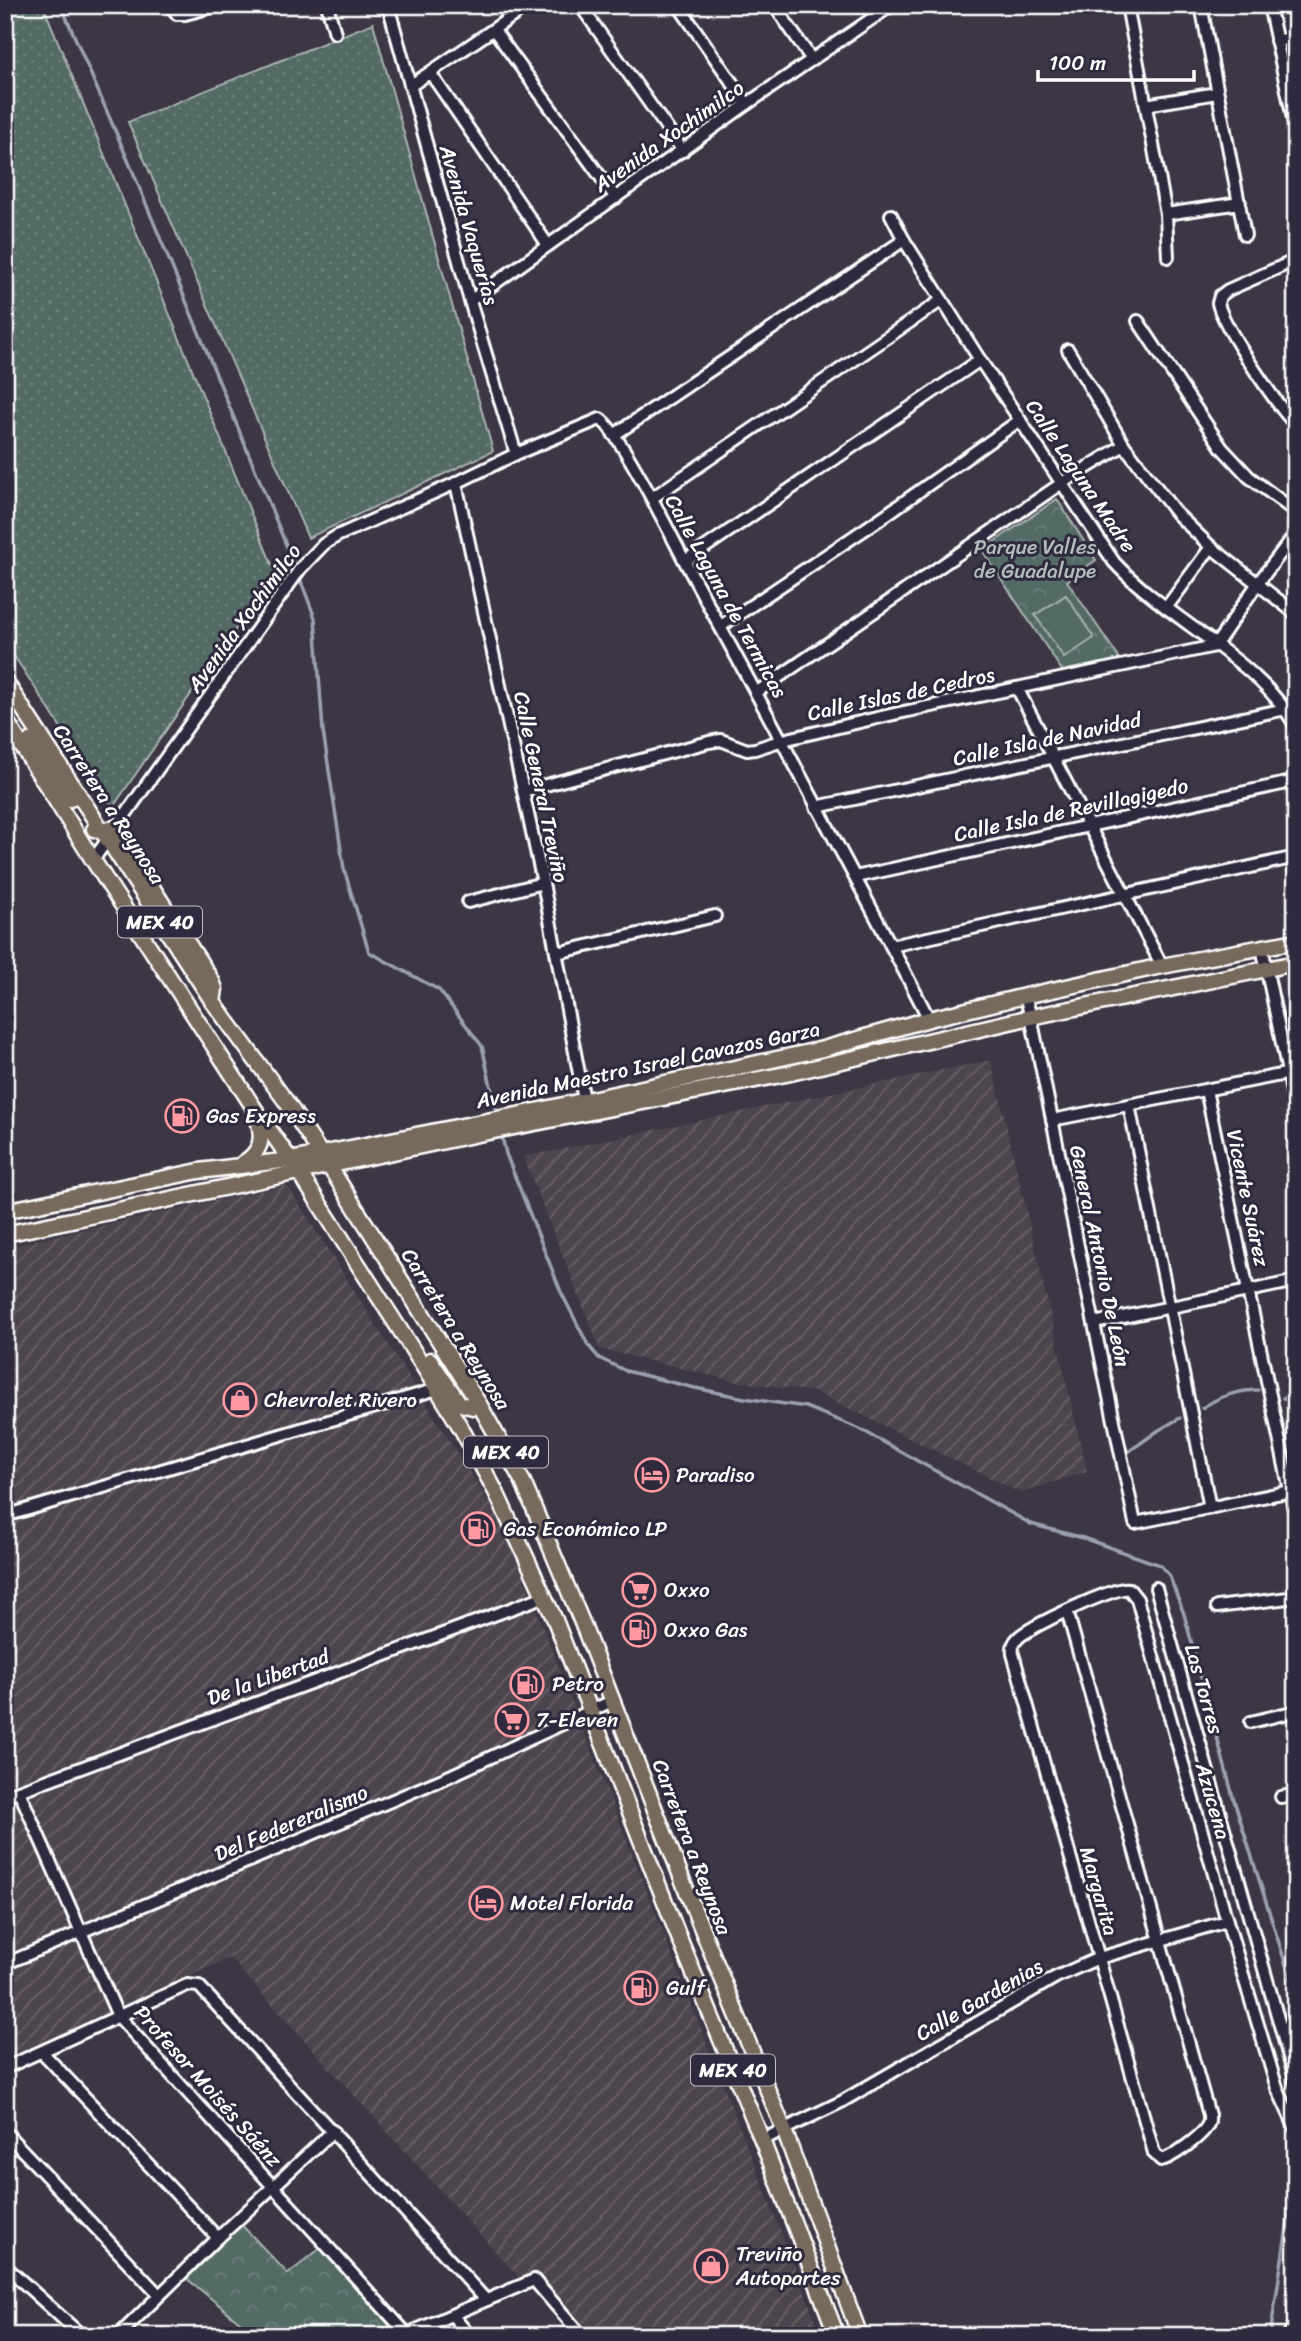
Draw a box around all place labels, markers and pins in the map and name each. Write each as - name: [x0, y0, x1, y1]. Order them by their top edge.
- fuel station icon: Gas Express: [163, 1097, 201, 1135]
- place label: Gas Express: [206, 1097, 316, 1135]
- shop icon: Chevrolet Rivero: [221, 1381, 259, 1419]
- place label: Chevrolet Rivero: [264, 1381, 417, 1419]
- hotel icon: Paradiso: [633, 1456, 671, 1494]
- place label: Paradiso: [676, 1456, 755, 1494]
- fuel station icon: Gas Económico LP: [459, 1510, 497, 1548]
- place label: Gas Económico LP: [503, 1510, 668, 1548]
- supermarket icon: Oxxo: [620, 1571, 658, 1609]
- place label: Oxxo: [664, 1571, 710, 1609]
- fuel station icon: Oxxo Gas: [620, 1611, 658, 1649]
- place label: Oxxo Gas: [664, 1611, 748, 1649]
- fuel station icon: Petro: [508, 1665, 546, 1703]
- place label: Petro: [552, 1665, 604, 1703]
- supermarket icon: 7-Eleven: [493, 1701, 531, 1739]
- place label: 7-Eleven: [536, 1701, 618, 1739]
- hotel icon: Motel Florida: [467, 1884, 505, 1922]
- place label: Motel Florida: [510, 1884, 634, 1922]
- fuel station icon: Gulf: [622, 1969, 660, 2007]
- place label: Gulf: [666, 1969, 708, 2007]
- place label: Treviño Autopartes: [735, 2235, 841, 2297]
- shop icon: Treviño Autopartes: [692, 2247, 730, 2285]

